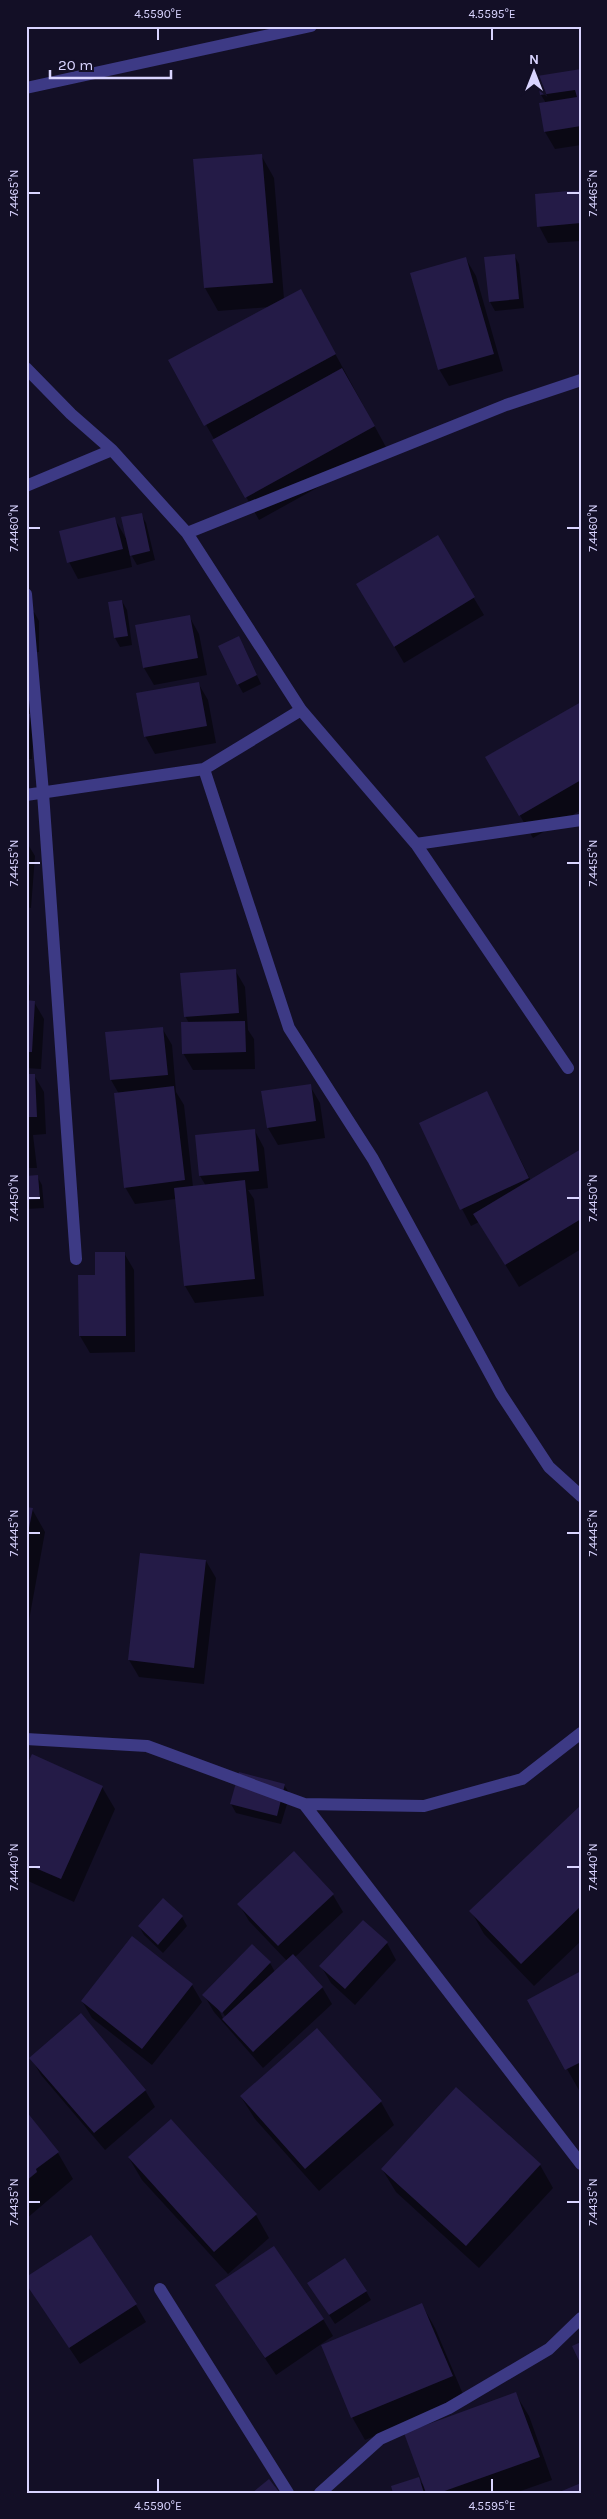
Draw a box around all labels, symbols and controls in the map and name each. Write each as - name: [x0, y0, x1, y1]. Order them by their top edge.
- text: 4.5590°E: [134, 7, 182, 21]
- text: 4.5595°E: [469, 7, 515, 21]
- scale bar: [50, 48, 171, 80]
- north arrow: [510, 48, 560, 98]
- text: N: [529, 51, 539, 68]
- text: 20 m: [58, 56, 93, 74]
- text: 7.4465°N: [7, 169, 21, 217]
- text: 7.4465°N: [586, 169, 600, 217]
- text: 7.4460°N: [7, 504, 21, 552]
- text: 7.4460°N: [586, 504, 600, 552]
- text: 7.4455°N: [7, 839, 21, 887]
- text: 7.4455°N: [586, 839, 600, 887]
- text: 7.4450°N: [7, 1174, 21, 1222]
- text: 7.4450°N: [586, 1174, 600, 1222]
- text: 7.4445°N: [7, 1510, 21, 1556]
- text: 7.4445°N: [586, 1510, 600, 1556]
- text: 7.4440°N: [7, 1843, 21, 1891]
- text: 7.4440°N: [586, 1843, 600, 1891]
- text: 7.4435°N: [7, 2178, 21, 2226]
- text: 7.4435°N: [586, 2178, 600, 2226]
- text: 4.5590°E: [134, 2499, 182, 2513]
- text: 4.5595°E: [469, 2499, 515, 2513]

